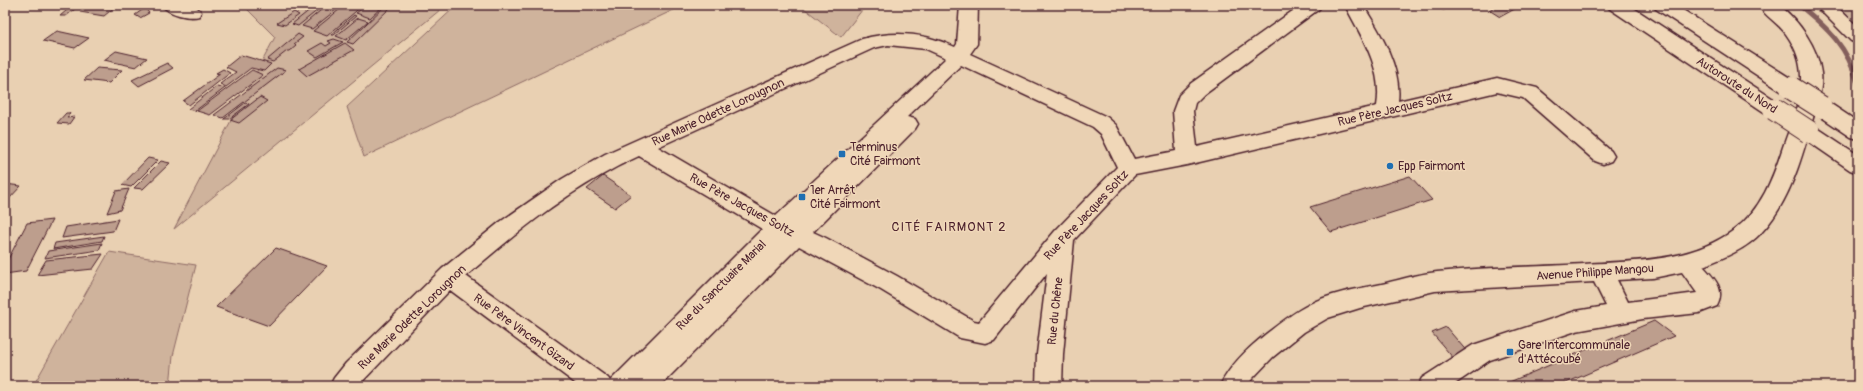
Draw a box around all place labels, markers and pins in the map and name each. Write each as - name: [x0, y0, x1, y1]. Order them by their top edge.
- place label: Terminus Cité Fairmont: [850, 140, 921, 169]
- marker: Terminus Cité Fairmont: [837, 149, 847, 159]
- place label: Epp Fairmont: [1398, 159, 1465, 174]
- marker: Epp Fairmont: [1385, 161, 1395, 171]
- place label: 1er Arrêt Cité Fairmont: [810, 183, 881, 212]
- marker: 1er Arrêt Cité Fairmont: [797, 192, 807, 202]
- place label: Gare Intercommunale d'Attécoubé: [1518, 338, 1630, 367]
- marker: Gare Intercommunale d'Attécoubé: [1505, 347, 1515, 357]

